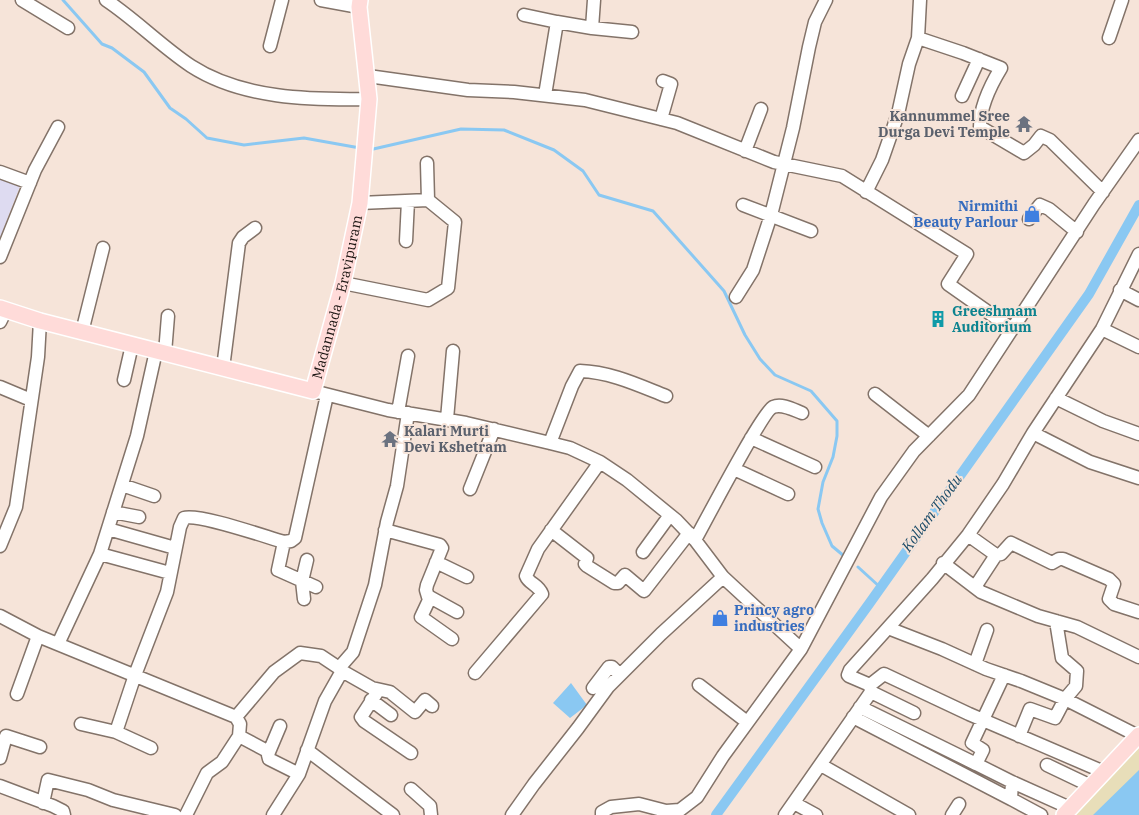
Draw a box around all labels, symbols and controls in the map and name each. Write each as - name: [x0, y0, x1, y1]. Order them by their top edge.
- place label: Kannummel Sree Durga Devi Temple: [878, 107, 1010, 141]
- temple icon: Kannummel Sree Durga Devi Temple: [1014, 114, 1034, 134]
- place label: Nirmithi Beauty Parlour: [914, 197, 1018, 231]
- shop icon: Nirmithi Beauty Parlour: [1022, 204, 1042, 224]
- street label: Madannada - Eravipuram: [308, 213, 366, 381]
- place label: Greeshmam Auditorium: [952, 302, 1037, 336]
- building icon: Greeshmam Auditorium: [928, 309, 948, 329]
- place label: Kalari Murti Devi Kshetram: [404, 422, 507, 456]
- temple icon: Kalari Murti Devi Kshetram: [380, 429, 400, 449]
- water label: Kollam Thodu: [897, 470, 966, 556]
- place label: Princy agro industries: [734, 601, 814, 635]
- shop icon: Princy agro industries: [710, 608, 730, 628]

